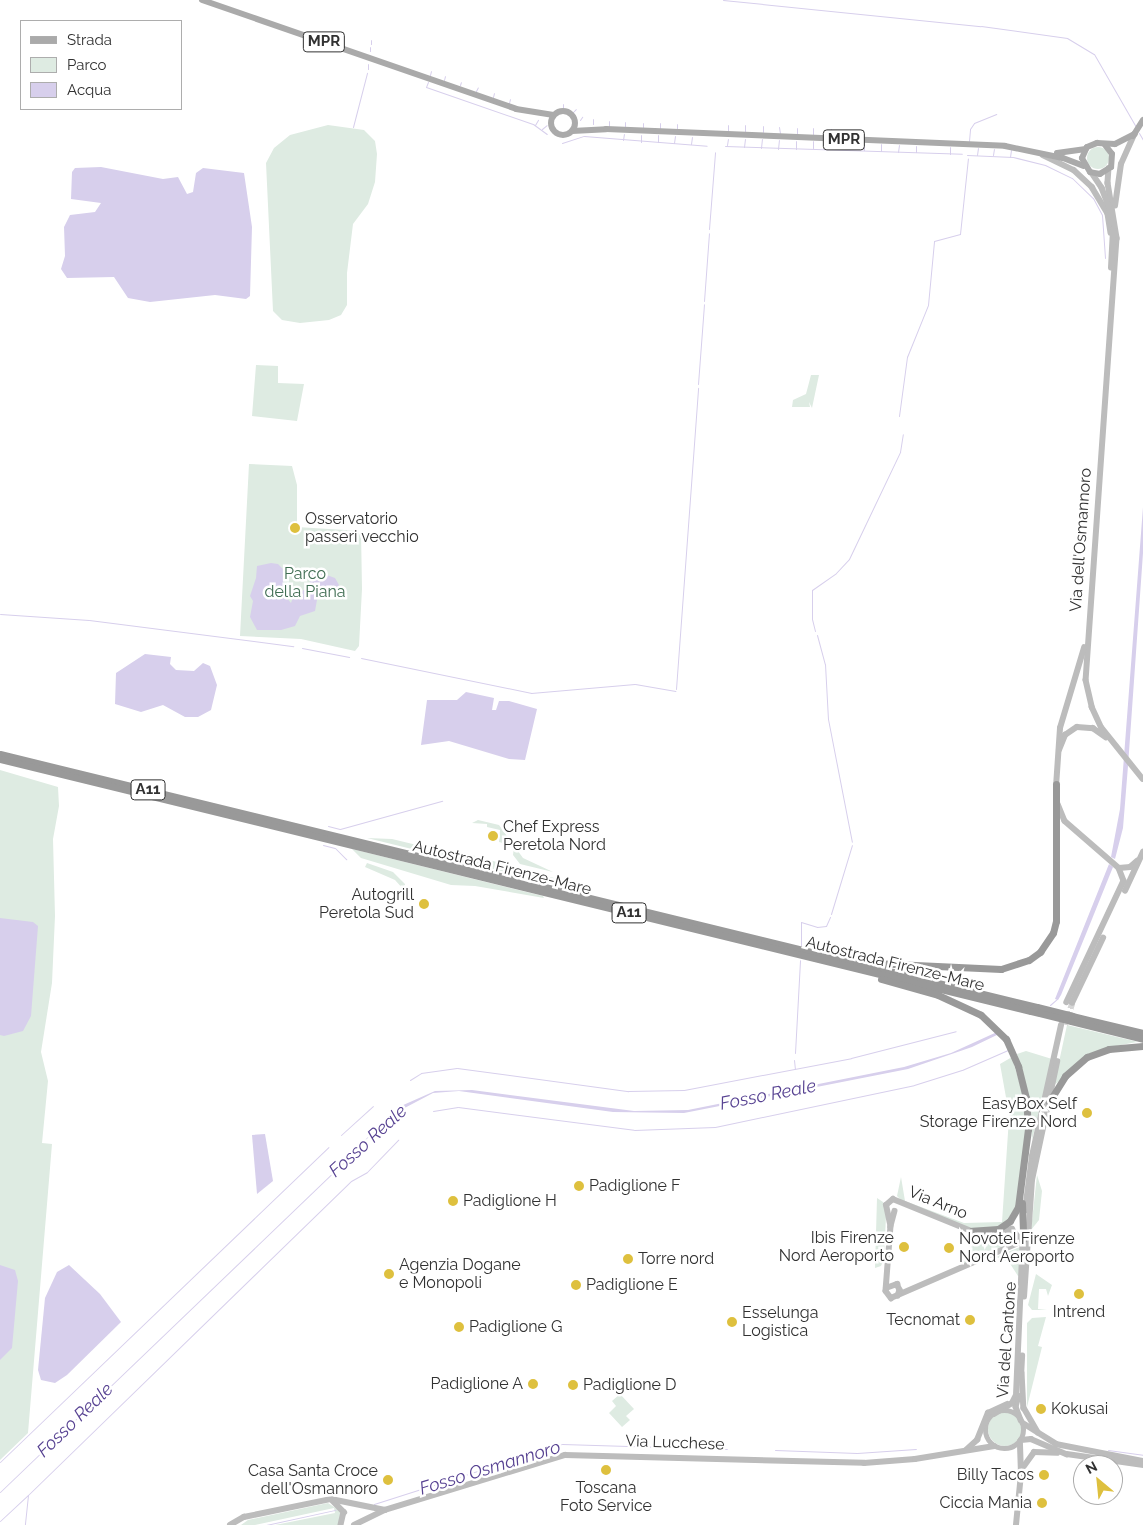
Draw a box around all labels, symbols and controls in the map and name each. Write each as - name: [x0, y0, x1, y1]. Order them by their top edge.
- legend: [20, 20, 182, 110]
- road number: MPR: [303, 30, 345, 54]
- text: Strada: [67, 31, 112, 49]
- text: Parco: [67, 56, 107, 74]
- text: Acqua: [67, 81, 111, 99]
- road number: MPR: [823, 128, 865, 152]
- street label: Via dell'Osmannoro: [1066, 467, 1096, 613]
- place label: Osservatorio passeri vecchio: [305, 509, 419, 547]
- marker: Osservatorio passeri vecchio: [289, 522, 301, 534]
- park label: Parco della Piana: [264, 564, 346, 602]
- road number: A11: [130, 778, 166, 802]
- place label: Chef Express Peretola Nord: [503, 817, 606, 855]
- marker: Chef Express Peretola Nord: [487, 830, 499, 842]
- street label: Autostrada Firenze-Mare: [411, 837, 593, 899]
- place label: Autogrill Peretola Sud: [319, 885, 414, 923]
- marker: Autogrill Peretola Sud: [418, 898, 430, 910]
- road number: A11: [612, 900, 646, 926]
- street label: Autostrada Firenze-Mare: [804, 933, 986, 995]
- water label: Fosso Reale: [718, 1075, 818, 1115]
- place label: EasyBox Self Storage Firenze Nord: [920, 1094, 1077, 1132]
- water label: Fosso Reale: [325, 1100, 411, 1182]
- marker: EasyBox Self Storage Firenze Nord: [1081, 1107, 1093, 1119]
- place label: Padiglione F: [589, 1176, 680, 1196]
- marker: Padiglione F: [573, 1180, 585, 1192]
- street label: Via Arno: [905, 1182, 971, 1224]
- place label: Padiglione H: [463, 1191, 557, 1211]
- marker: Padiglione H: [447, 1195, 459, 1207]
- place label: Ibis Firenze Nord Aeroporto: [778, 1228, 894, 1266]
- place label: Novotel Firenze Nord Aeroporto: [959, 1229, 1075, 1267]
- marker: Ibis Firenze Nord Aeroporto: [898, 1241, 910, 1253]
- marker: Novotel Firenze Nord Aeroporto: [943, 1242, 955, 1254]
- place label: Torre nord: [638, 1249, 714, 1269]
- marker: Torre nord: [622, 1253, 634, 1265]
- place label: Agenzia Dogane e Monopoli: [399, 1255, 521, 1293]
- marker: Agenzia Dogane e Monopoli: [383, 1268, 395, 1280]
- place label: Padiglione E: [586, 1275, 678, 1295]
- marker: Padiglione E: [570, 1279, 582, 1291]
- street label: Via del Cantone: [993, 1281, 1021, 1399]
- marker: Intrend: [1073, 1288, 1085, 1300]
- place label: Intrend: [1053, 1302, 1105, 1322]
- place label: Esselunga Logistica: [742, 1303, 818, 1341]
- place label: Tecnomat: [886, 1310, 960, 1330]
- marker: Tecnomat: [964, 1314, 976, 1326]
- marker: Esselunga Logistica: [726, 1316, 738, 1328]
- place label: Padiglione G: [469, 1317, 563, 1337]
- marker: Padiglione G: [453, 1321, 465, 1333]
- place label: Padiglione A: [430, 1374, 523, 1394]
- place label: Padiglione D: [583, 1375, 677, 1395]
- water label: Fosso Reale: [32, 1378, 118, 1462]
- marker: Padiglione A: [527, 1378, 539, 1390]
- marker: Padiglione D: [567, 1379, 579, 1391]
- place label: Kokusai: [1051, 1399, 1108, 1419]
- marker: Kokusai: [1035, 1403, 1047, 1415]
- street label: Via Lucchese: [625, 1432, 725, 1454]
- water label: Fosso Osmannoro: [417, 1436, 563, 1500]
- north arrow: [1073, 1455, 1123, 1505]
- text: N: [1083, 1458, 1100, 1477]
- place label: Casa Santa Croce dell'Osmannoro: [248, 1461, 378, 1499]
- marker: Toscana Foto Service: [600, 1464, 612, 1476]
- place label: Billy Tacos: [956, 1465, 1034, 1485]
- marker: Billy Tacos: [1038, 1469, 1050, 1481]
- marker: Casa Santa Croce dell'Osmannoro: [382, 1474, 394, 1486]
- place label: Toscana Foto Service: [560, 1478, 652, 1516]
- place label: Ciccia Mania: [940, 1493, 1032, 1513]
- marker: Ciccia Mania: [1036, 1497, 1048, 1509]

